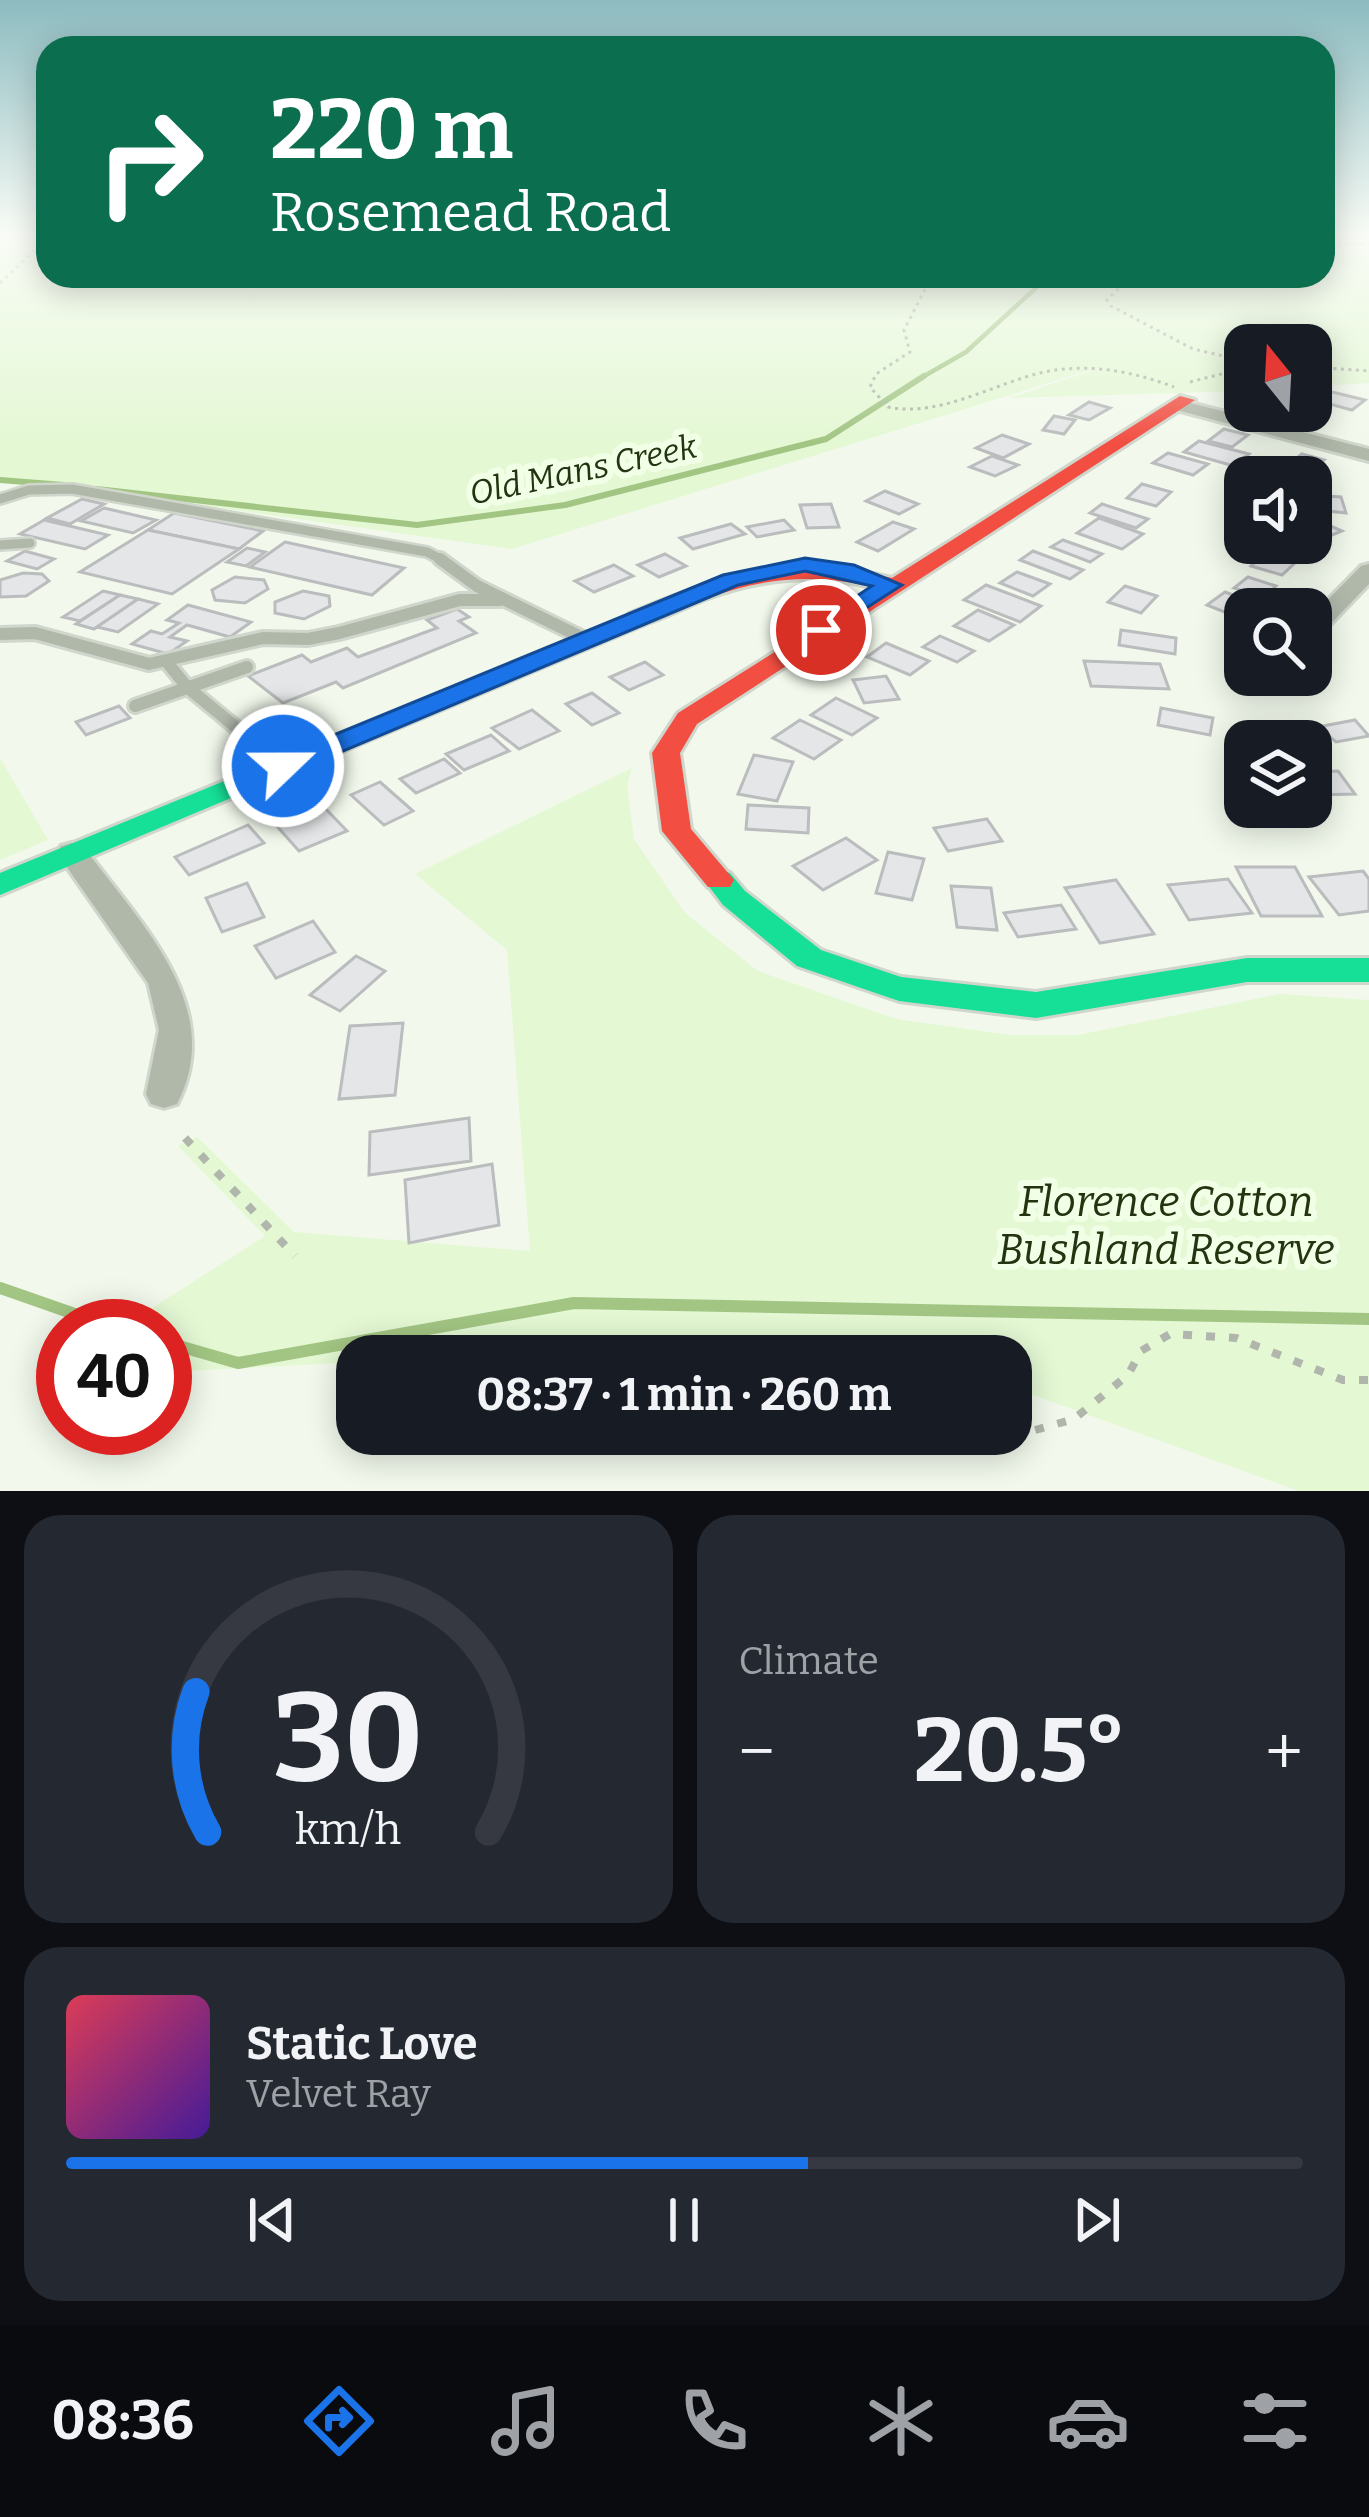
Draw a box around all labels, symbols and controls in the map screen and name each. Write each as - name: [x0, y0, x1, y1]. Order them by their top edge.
- text: 220 m: [270, 79, 513, 180]
- icon: right: [72, 84, 228, 240]
- text: Rosemead Road: [270, 181, 671, 245]
- north arrow: [1224, 324, 1332, 432]
- map controls: [1224, 324, 1332, 828]
- water label: Old Mans Creek: [466, 426, 701, 514]
- button: sound: [1224, 456, 1332, 564]
- pin: [770, 579, 872, 681]
- button: search: [1224, 588, 1332, 696]
- icon: arrive: [788, 597, 854, 663]
- position arrow: [220, 703, 346, 829]
- button: layers: [1224, 720, 1332, 828]
- park label: Florence Cotton Bushland Reserve: [997, 1177, 1335, 1275]
- speed limit sign: 40: [36, 1299, 192, 1455]
- text: 08:37 · 1 min · 260 m: [477, 1368, 891, 1422]
- text: Climate: [739, 1638, 879, 1684]
- text: 30: [273, 1664, 424, 1814]
- text: 20.5°: [914, 1697, 1126, 1805]
- text: −: [739, 1712, 775, 1791]
- text: +: [1265, 1712, 1303, 1791]
- text: km/h: [295, 1804, 401, 1855]
- text: Static Love: [246, 2017, 478, 2071]
- text: Velvet Ray: [246, 2071, 431, 2117]
- icon: previous: [239, 2187, 305, 2253]
- icon: pause: [651, 2187, 717, 2253]
- icon: next: [1064, 2187, 1130, 2253]
- icon: directions: [297, 2379, 381, 2463]
- icon: music: [484, 2379, 568, 2463]
- icon: phone: [672, 2379, 756, 2463]
- icon: climate: [859, 2379, 943, 2463]
- icon: car: [1046, 2379, 1130, 2463]
- icon: filters: [1233, 2379, 1317, 2463]
- text: 08:36: [52, 2389, 194, 2453]

